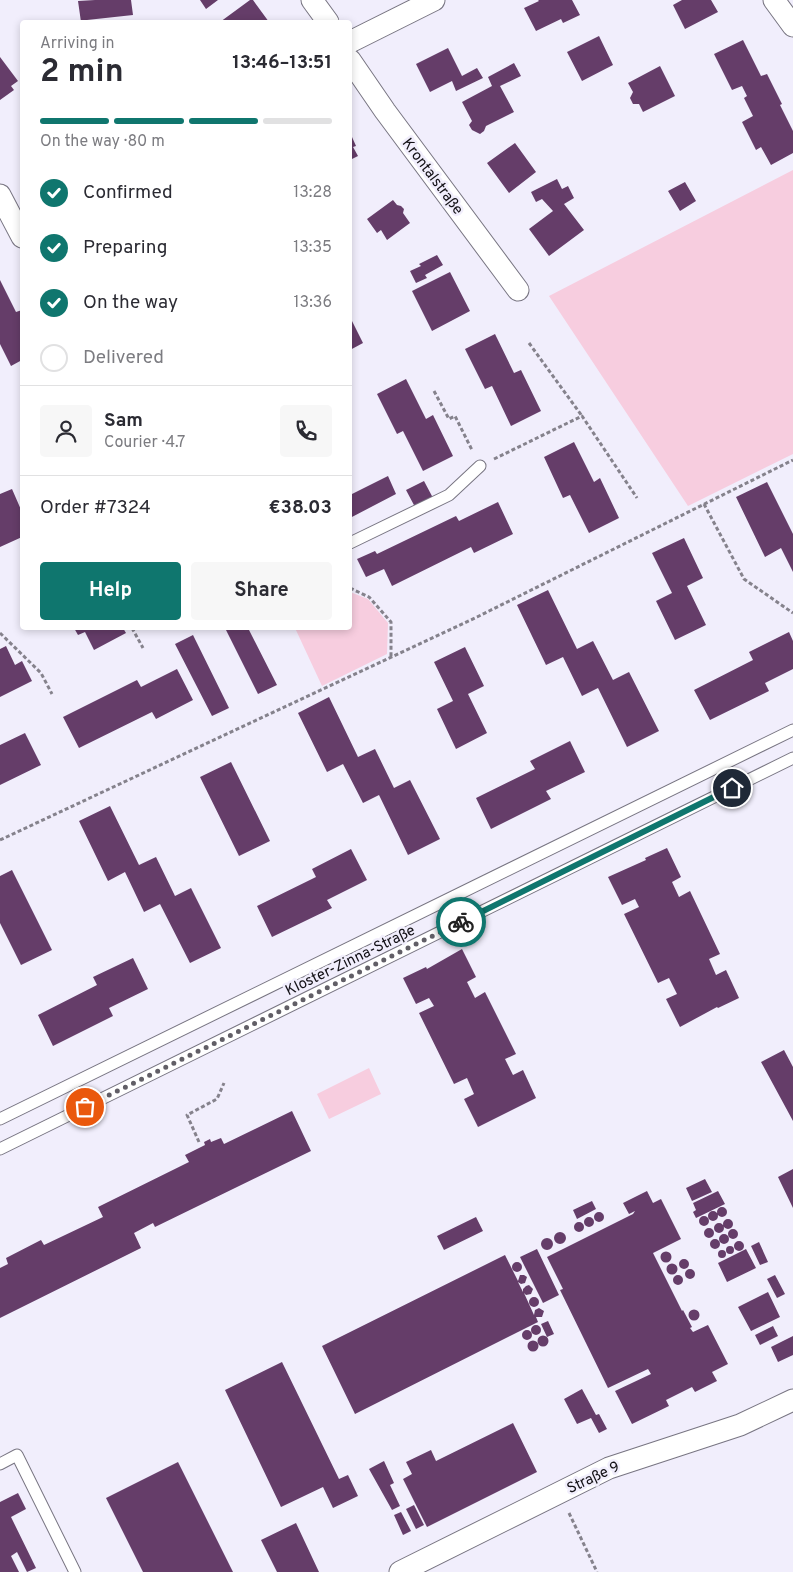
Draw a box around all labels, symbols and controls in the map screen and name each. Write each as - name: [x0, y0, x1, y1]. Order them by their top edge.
- text: Arriving in: [40, 34, 115, 54]
- text: 13:46–13:51: [232, 51, 332, 75]
- text: 2 min: [40, 53, 124, 93]
- text: On the way · 80 m: [40, 132, 165, 152]
- street label: Krontalstraße: [397, 135, 467, 219]
- icon: check: [40, 179, 68, 207]
- text: Confirmed: [83, 181, 173, 205]
- text: 13:28: [293, 183, 332, 203]
- icon: check: [40, 234, 68, 262]
- text: Preparing: [83, 236, 167, 260]
- text: 13:35: [293, 238, 332, 258]
- icon: check: [40, 289, 68, 317]
- text: On the way: [83, 291, 178, 315]
- text: 13:36: [294, 293, 332, 313]
- text: Delivered: [83, 346, 164, 370]
- button: person: [40, 405, 92, 457]
- button: phone: [280, 405, 332, 457]
- text: Sam: [104, 409, 143, 433]
- text: Courier · 4.7: [104, 433, 185, 453]
- text: Order #7324: [40, 496, 151, 520]
- text: €38.03: [269, 496, 332, 520]
- button: Help: [40, 562, 181, 620]
- button: Share: [191, 562, 332, 620]
- pin: [711, 767, 753, 809]
- icon: home: [718, 774, 746, 802]
- courier: [436, 897, 486, 947]
- icon: bike: [447, 908, 475, 936]
- street label: Kloster-Zinna-Straße: [283, 922, 419, 1001]
- pin: [64, 1086, 106, 1128]
- icon: bag: [71, 1093, 99, 1121]
- street label: Straße 9: [564, 1458, 623, 1499]

